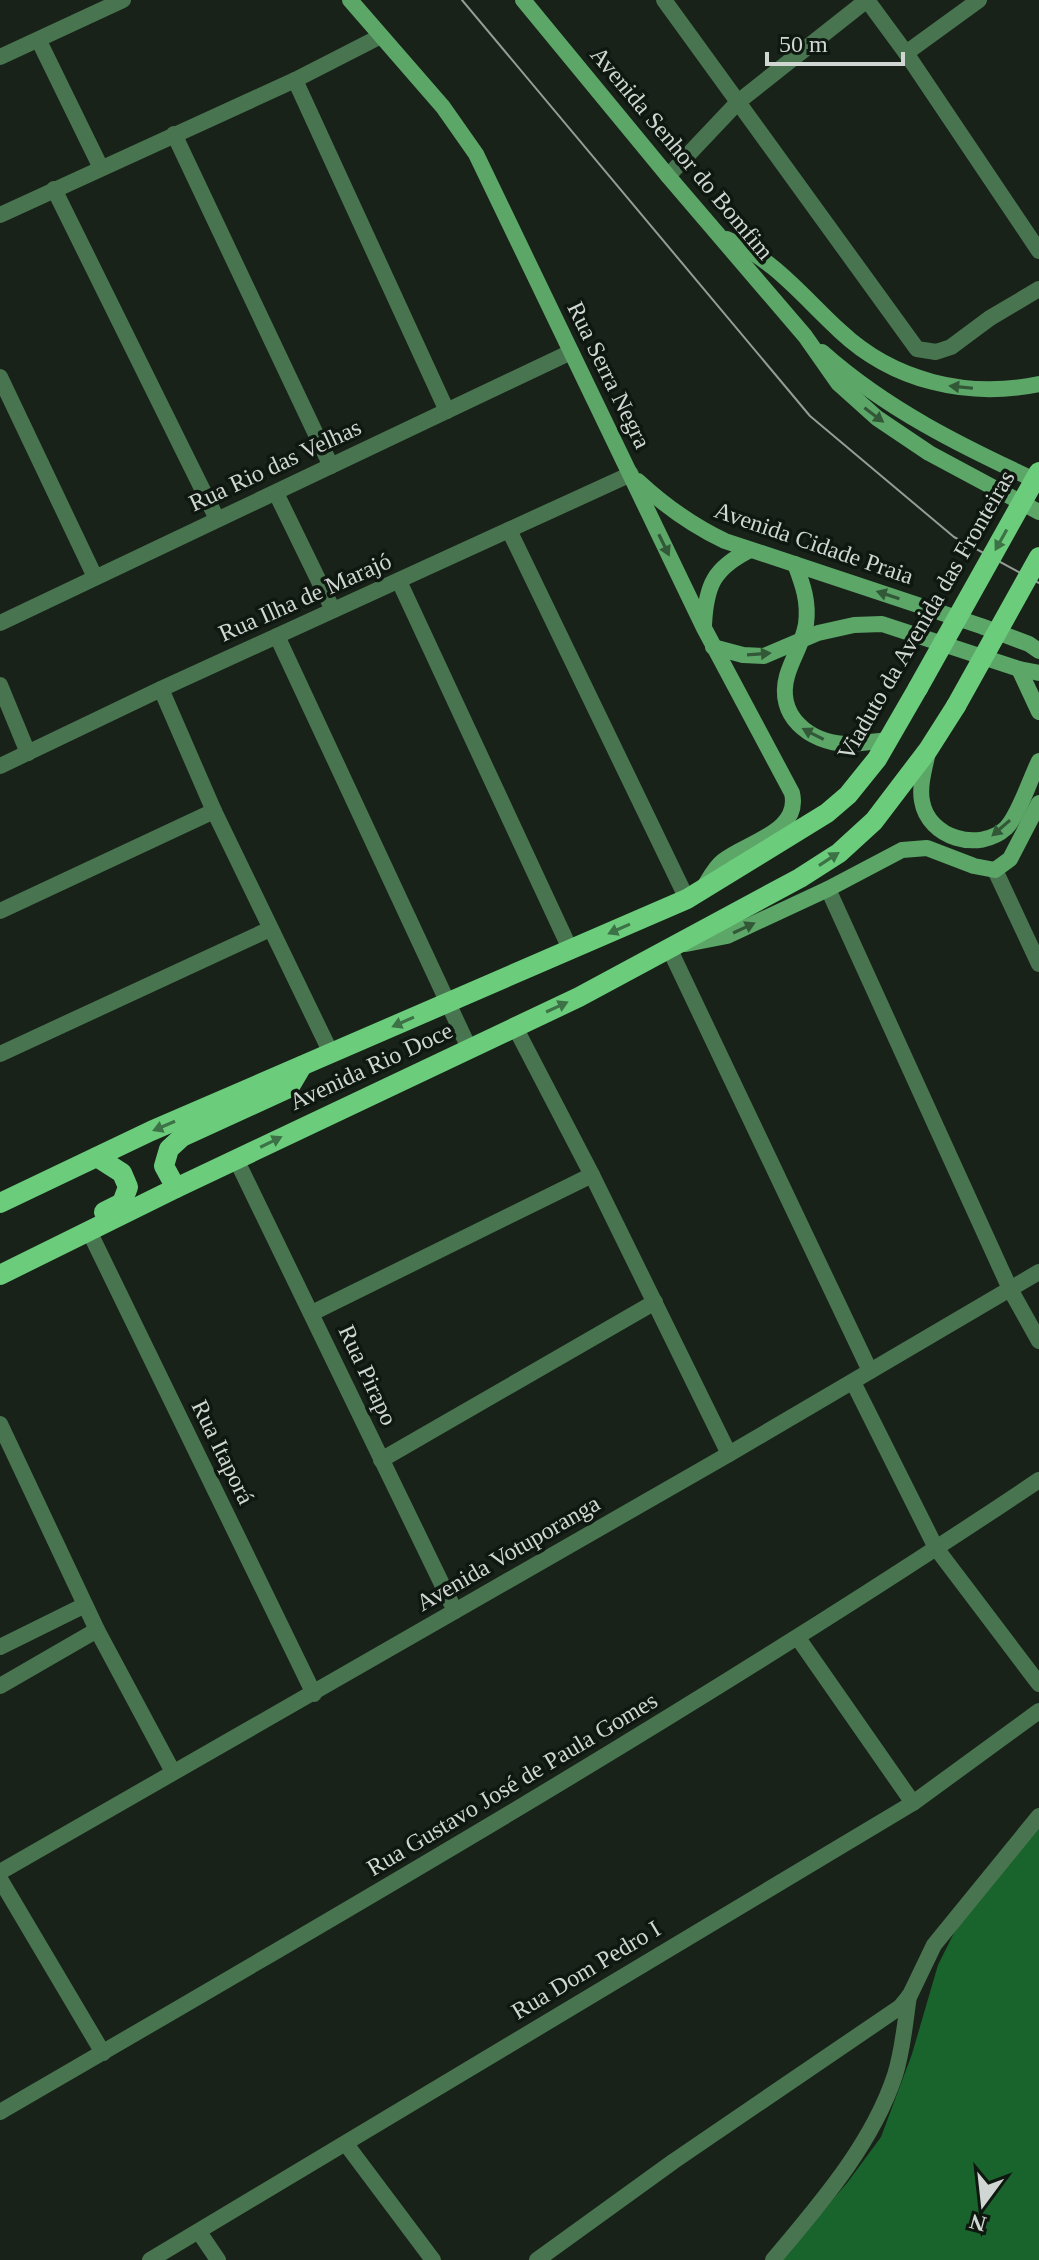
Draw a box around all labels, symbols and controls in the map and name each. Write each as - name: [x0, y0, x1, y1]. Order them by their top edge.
- scale bar: [767, 16, 903, 66]
- text: 50 m: [779, 31, 828, 57]
- street label: Avenida Senhor do Bomfim: [585, 41, 779, 265]
- street label: Rua Serra Negra: [562, 297, 656, 453]
- one-way arrow: [949, 381, 974, 394]
- one-way arrow: [864, 407, 884, 423]
- street label: Rua Rio das Velhas: [185, 414, 365, 516]
- street label: Viaduto da Avenida das Fronteiras: [832, 466, 1020, 764]
- street label: Avenida Cidade Praia: [711, 497, 917, 589]
- one-way arrow: [994, 529, 1008, 552]
- one-way arrow: [657, 533, 671, 556]
- street label: Rua Ilha de Marajó: [215, 547, 395, 647]
- one-way arrow: [875, 588, 899, 600]
- one-way arrow: [747, 647, 772, 660]
- one-way arrow: [802, 727, 824, 741]
- one-way arrow: [991, 819, 1011, 837]
- one-way arrow: [818, 852, 839, 867]
- one-way arrow: [732, 921, 756, 935]
- one-way arrow: [608, 923, 631, 936]
- one-way arrow: [545, 1000, 569, 1014]
- one-way arrow: [391, 1016, 414, 1029]
- street label: Avenida Rio Doce: [285, 1017, 457, 1115]
- one-way arrow: [152, 1119, 176, 1132]
- one-way arrow: [260, 1135, 283, 1149]
- street label: Rua Pirapo: [334, 1321, 402, 1429]
- street label: Rua Itaporá: [187, 1396, 260, 1509]
- street label: Avenida Votuporanga: [412, 1490, 605, 1616]
- street label: Rua Gustavo José de Paula Gomes: [362, 1687, 662, 1881]
- street label: Rua Dom Pedro I: [507, 1915, 665, 2025]
- north arrow: [943, 2164, 1023, 2244]
- text: N: [967, 2209, 989, 2237]

